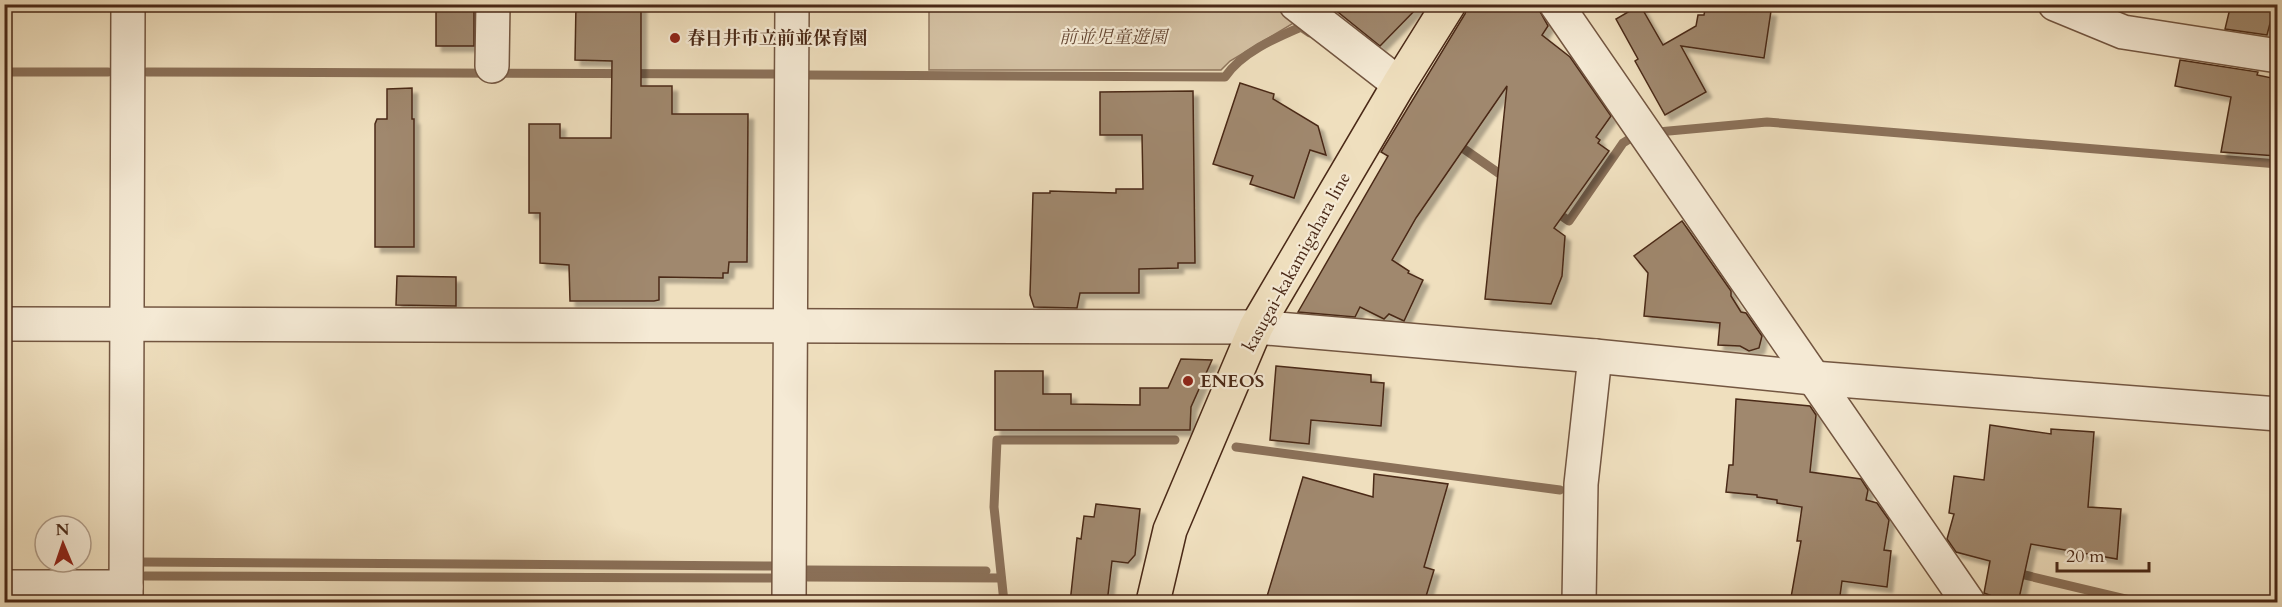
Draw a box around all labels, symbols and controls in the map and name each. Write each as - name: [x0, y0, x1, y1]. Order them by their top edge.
- park label: 前並児童遊園: [1059, 25, 1170, 50]
- place label: 春日井市立前並保育園: [687, 26, 867, 51]
- marker: 春日井市立前並保育園: [668, 31, 682, 45]
- street label: kasugai-kakamigahara line: [1237, 168, 1357, 356]
- place label: ENEOS: [1200, 369, 1264, 394]
- marker: ENEOS: [1181, 374, 1195, 388]
- north arrow: [33, 514, 93, 574]
- text: N: [55, 519, 70, 541]
- scale bar: [2057, 535, 2148, 573]
- text: 20 m: [2066, 544, 2105, 569]

